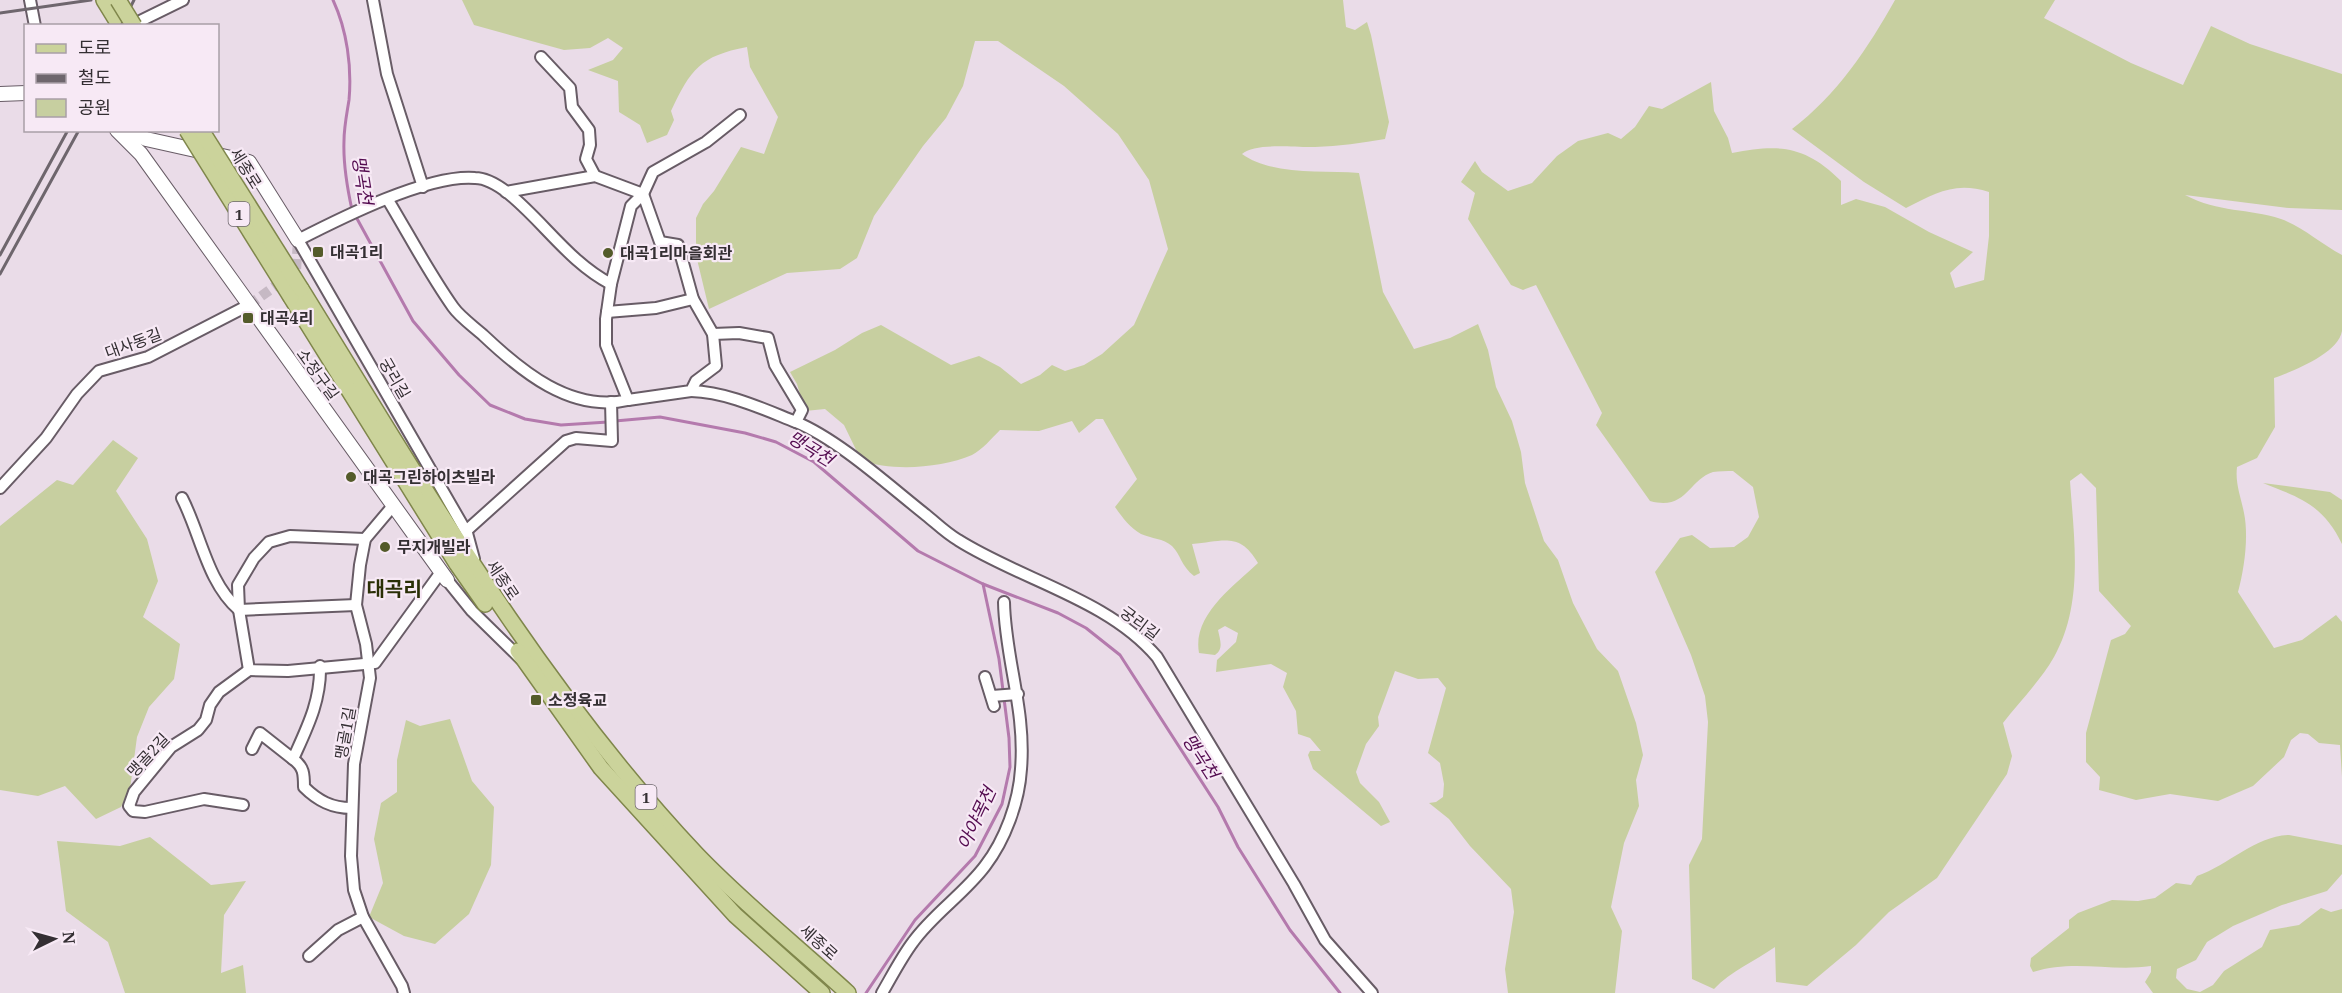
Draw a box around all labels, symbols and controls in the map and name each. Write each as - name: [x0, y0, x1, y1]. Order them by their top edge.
- legend: [24, 24, 219, 132]
- text: 도로: [78, 35, 111, 59]
- text: 철도: [78, 65, 111, 89]
- text: 공원: [78, 95, 111, 119]
- street label: 세종로: [225, 143, 267, 193]
- water label: 맹곡천: [347, 154, 379, 209]
- road number: 1: [228, 202, 250, 226]
- place label: 대곡1리: [330, 241, 383, 263]
- place label: 대곡1리마을회관: [620, 242, 732, 264]
- marker: 대곡1리: [311, 245, 325, 259]
- marker: 대곡1리마을회관: [601, 246, 615, 260]
- place label: 대곡4리: [260, 307, 313, 329]
- marker: 대곡4리: [241, 311, 255, 325]
- street label: 대사동길: [102, 323, 164, 363]
- street label: 소정구길: [292, 344, 344, 404]
- street label: 궁리길: [374, 353, 416, 403]
- water label: 맹곡천: [784, 425, 840, 473]
- place label: 대곡그린하이츠빌라: [363, 466, 496, 488]
- marker: 대곡그린하이츠빌라: [344, 470, 358, 484]
- place label: 무지개빌라: [397, 536, 471, 558]
- marker: 무지개빌라: [378, 540, 392, 554]
- street label: 세종로: [482, 556, 525, 605]
- district label: 대곡리: [366, 575, 422, 602]
- street label: 궁리길: [1116, 601, 1164, 645]
- place label: 소정육교: [548, 689, 607, 711]
- marker: 소정육교: [529, 693, 543, 707]
- street label: 맹골1길: [330, 705, 360, 761]
- street label: 맹골2길: [122, 728, 174, 782]
- water label: 맹곡천: [1177, 729, 1226, 785]
- water label: 아야목천: [951, 781, 1002, 853]
- road number: 1: [636, 785, 656, 809]
- north arrow: [24, 909, 84, 969]
- street label: 세종로: [795, 919, 843, 965]
- text: N: [57, 930, 80, 945]

